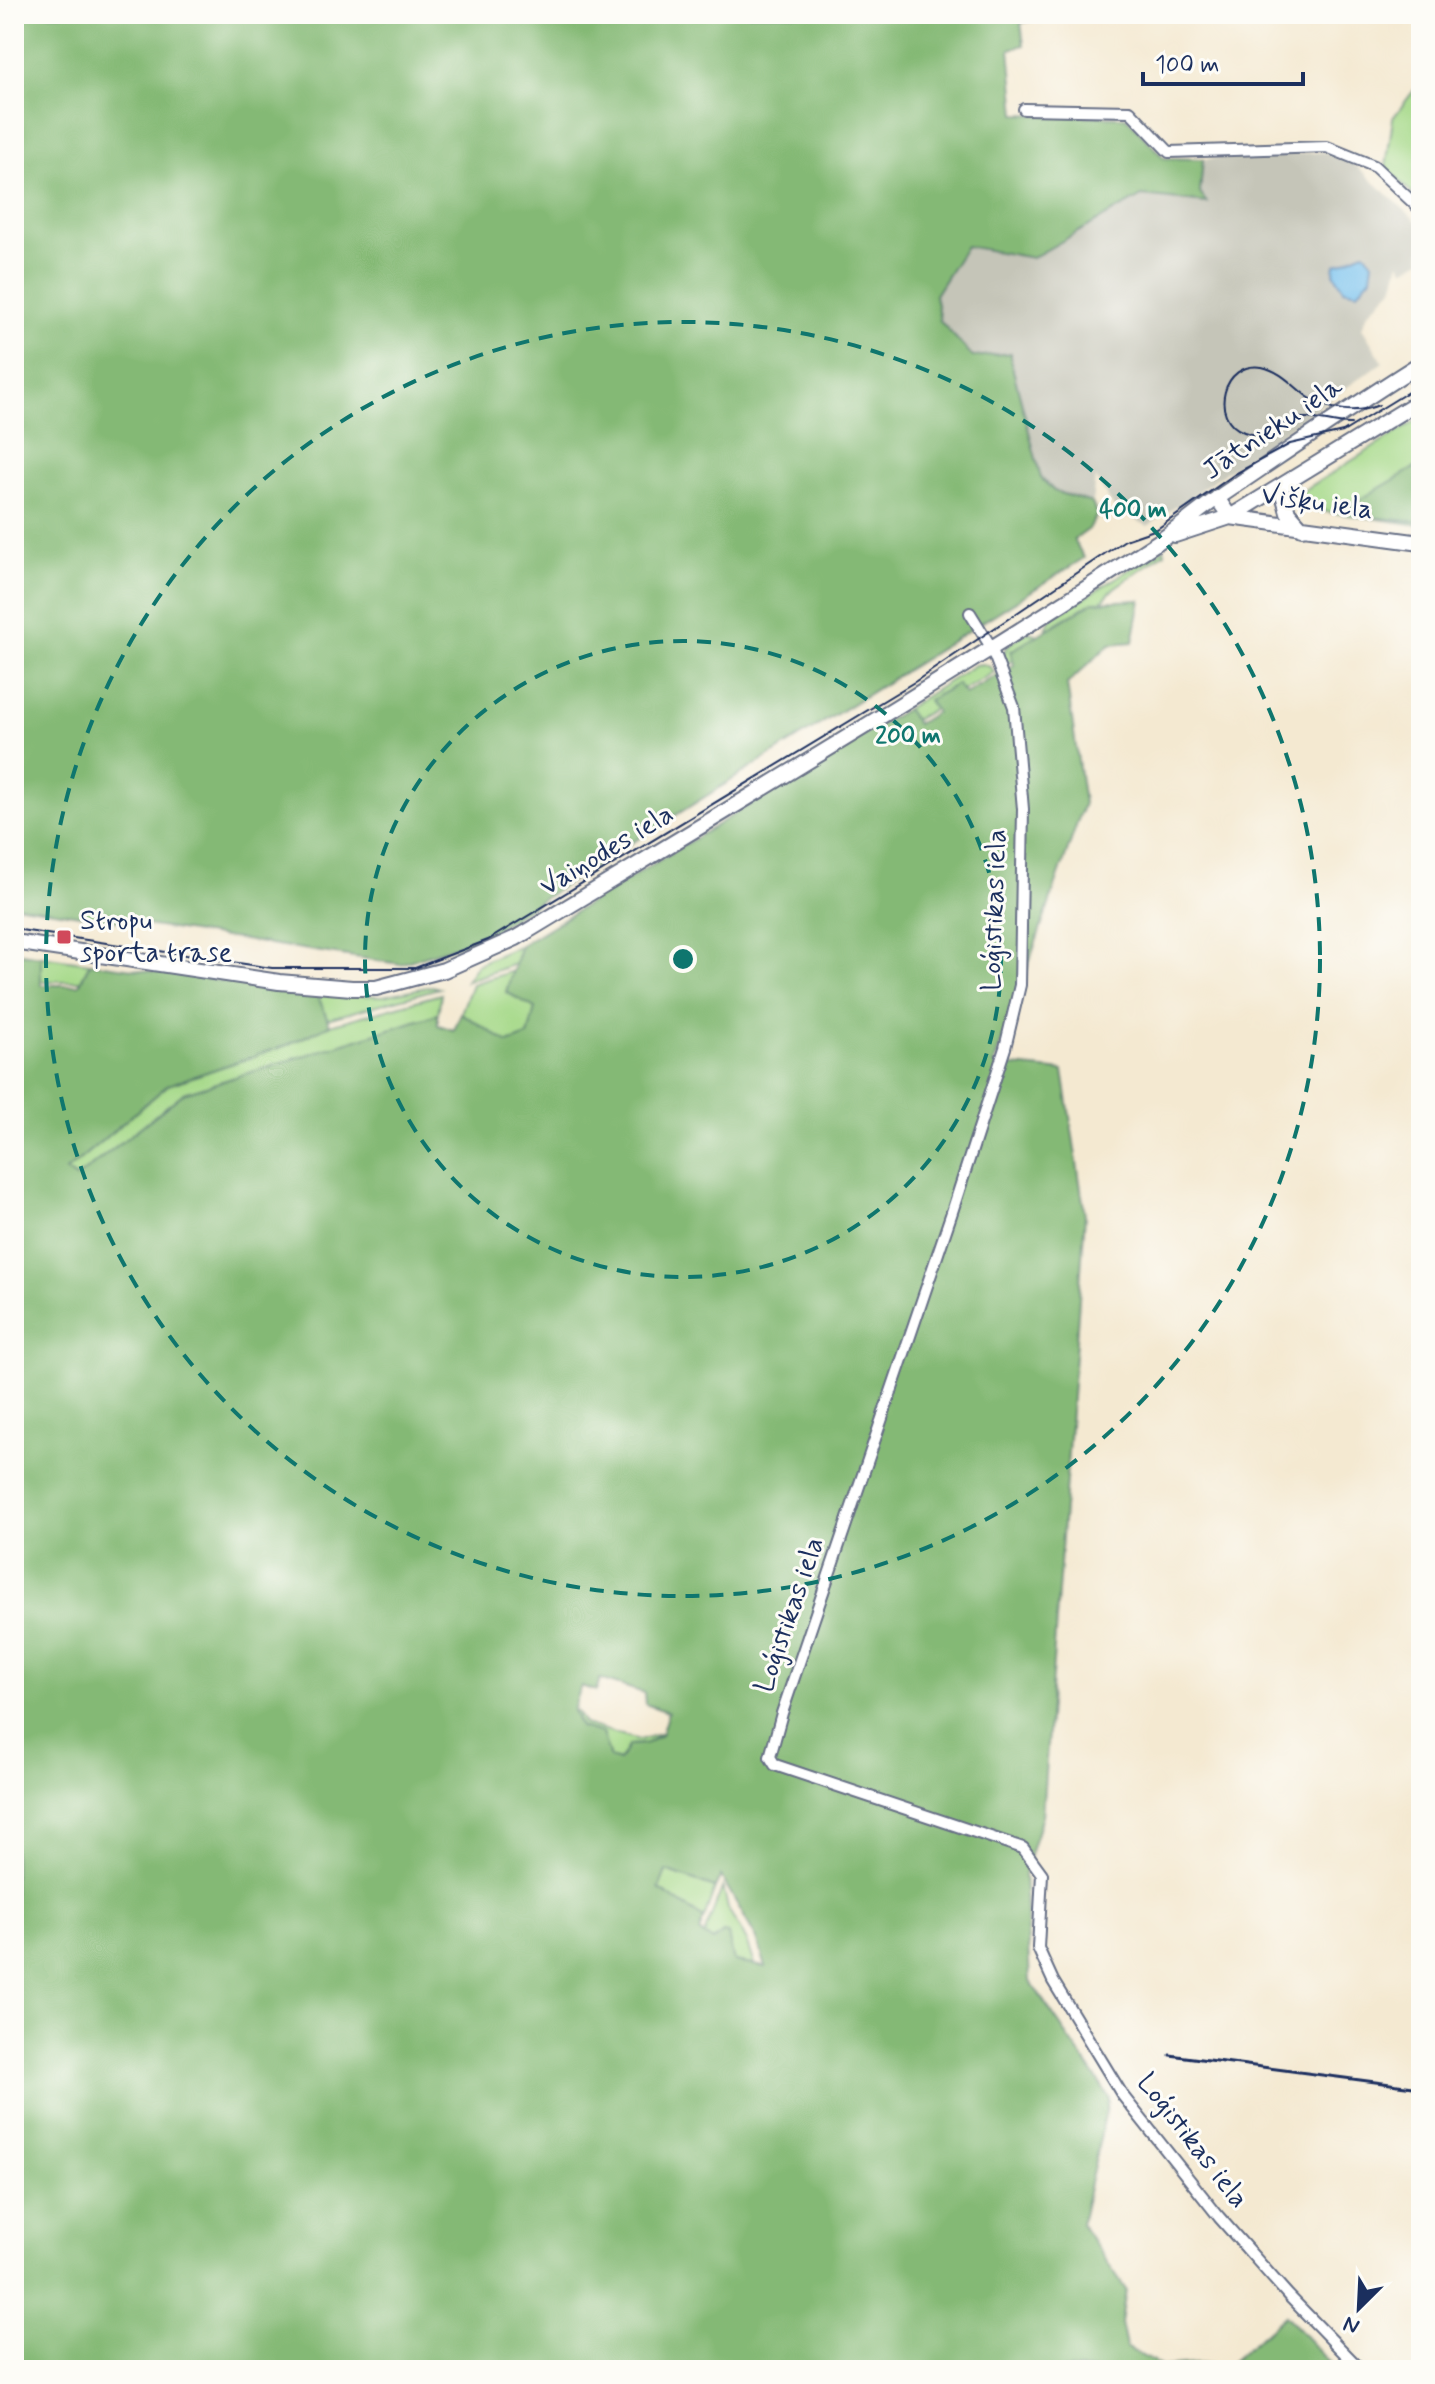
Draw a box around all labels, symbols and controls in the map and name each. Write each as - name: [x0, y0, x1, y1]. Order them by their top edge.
- scale bar: [1143, 36, 1303, 86]
- text: 100 m: [1155, 50, 1219, 81]
- street label: Jātnieku iela: [1196, 369, 1350, 489]
- street label: Višķu iela: [1259, 477, 1375, 529]
- text: 400 m: [1099, 495, 1167, 526]
- text: 200 m: [875, 721, 941, 752]
- street label: Vaiņodes iela: [533, 796, 681, 906]
- street label: Loģistikas iela: [974, 828, 1016, 992]
- place label: Stropu sporta trase: [80, 903, 232, 972]
- marker: Stropu sporta trase: [55, 928, 73, 946]
- centre of rings: [669, 945, 697, 973]
- street label: Loģistikas iela: [746, 1532, 834, 1698]
- street label: Loģistikas iela: [1128, 2066, 1256, 2216]
- north arrow: [1319, 2268, 1399, 2348]
- text: N: [1339, 2309, 1364, 2340]

